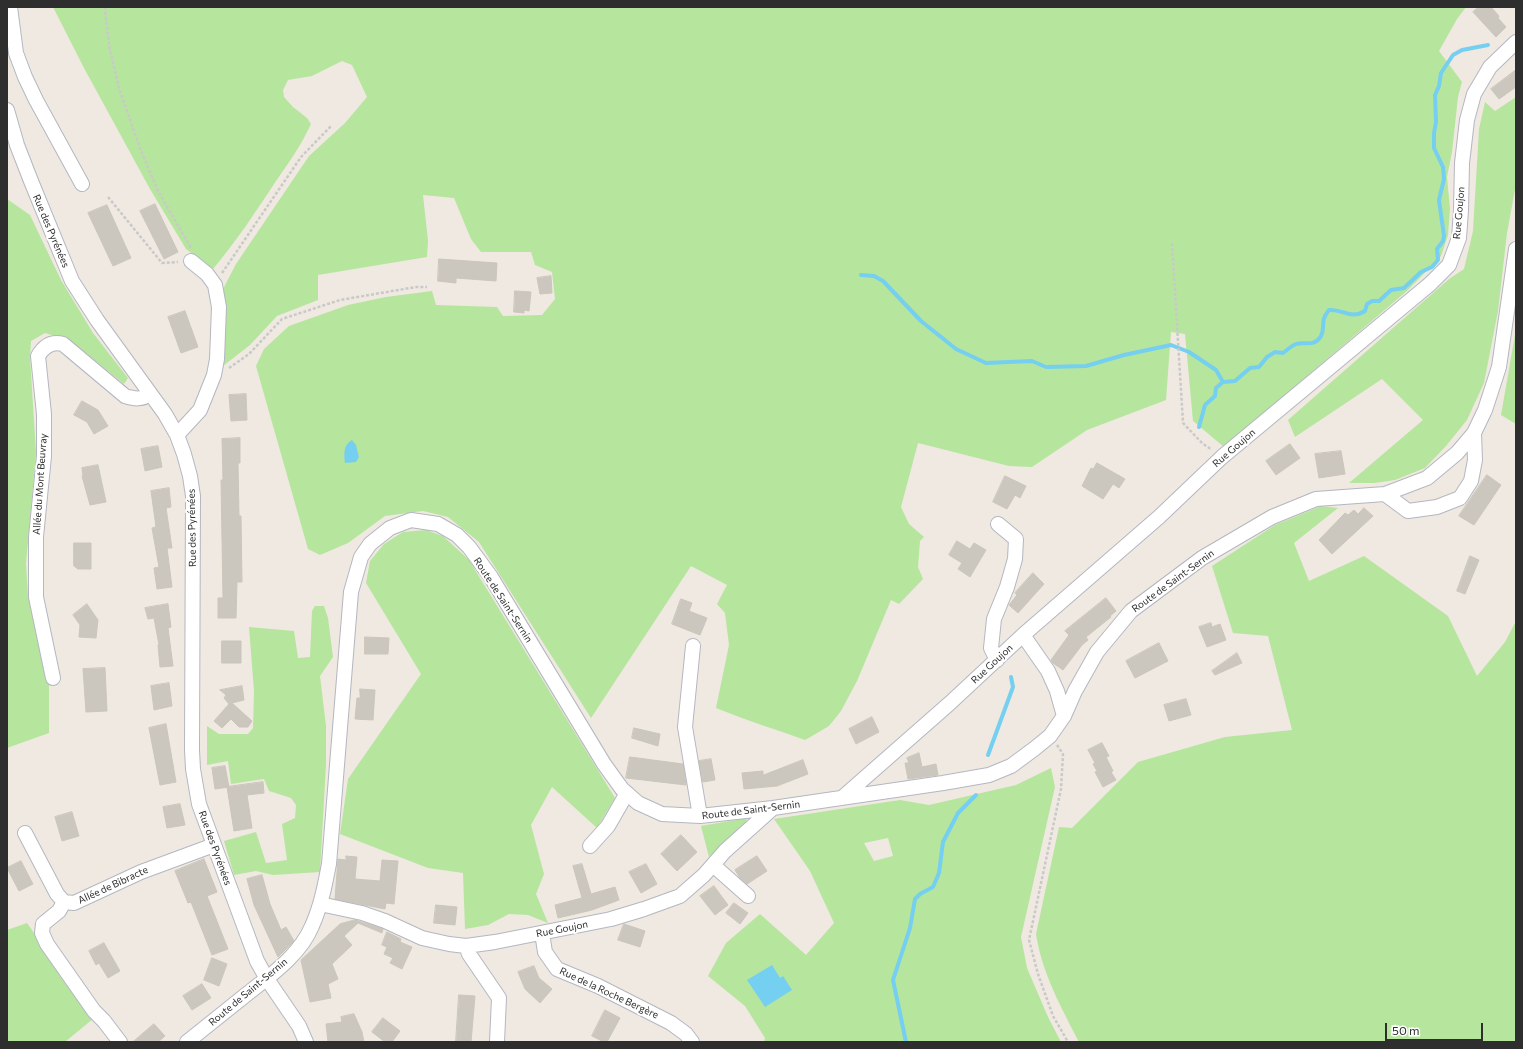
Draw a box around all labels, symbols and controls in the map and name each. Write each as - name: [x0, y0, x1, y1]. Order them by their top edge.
- street label: Rue Goujon: [1451, 186, 1467, 240]
- street label: Rue des Pyrénées: [30, 193, 72, 269]
- street label: Rue Goujon: [1210, 426, 1258, 470]
- street label: Allée du Mont Beuvray: [30, 433, 50, 535]
- street label: Rue des Pyrénées: [185, 489, 199, 567]
- street label: Route de Saint-Sernin: [1129, 547, 1217, 615]
- street label: Route de Saint-Sernin: [471, 555, 535, 645]
- street label: Rue Goujon: [969, 642, 1015, 686]
- street label: Route de Saint-Sernin: [701, 798, 801, 822]
- street label: Rue des Pyrénées: [196, 809, 234, 887]
- street label: Allée de Bibracte: [76, 864, 150, 906]
- street label: Rue Goujon: [535, 918, 589, 940]
- street label: Route de Saint-Sernin: [206, 956, 290, 1028]
- street label: Rue de la Roche Bergère: [558, 965, 660, 1021]
- scale bar: [1387, 1015, 1485, 1041]
- text: 50 m: [1392, 1023, 1420, 1037]

